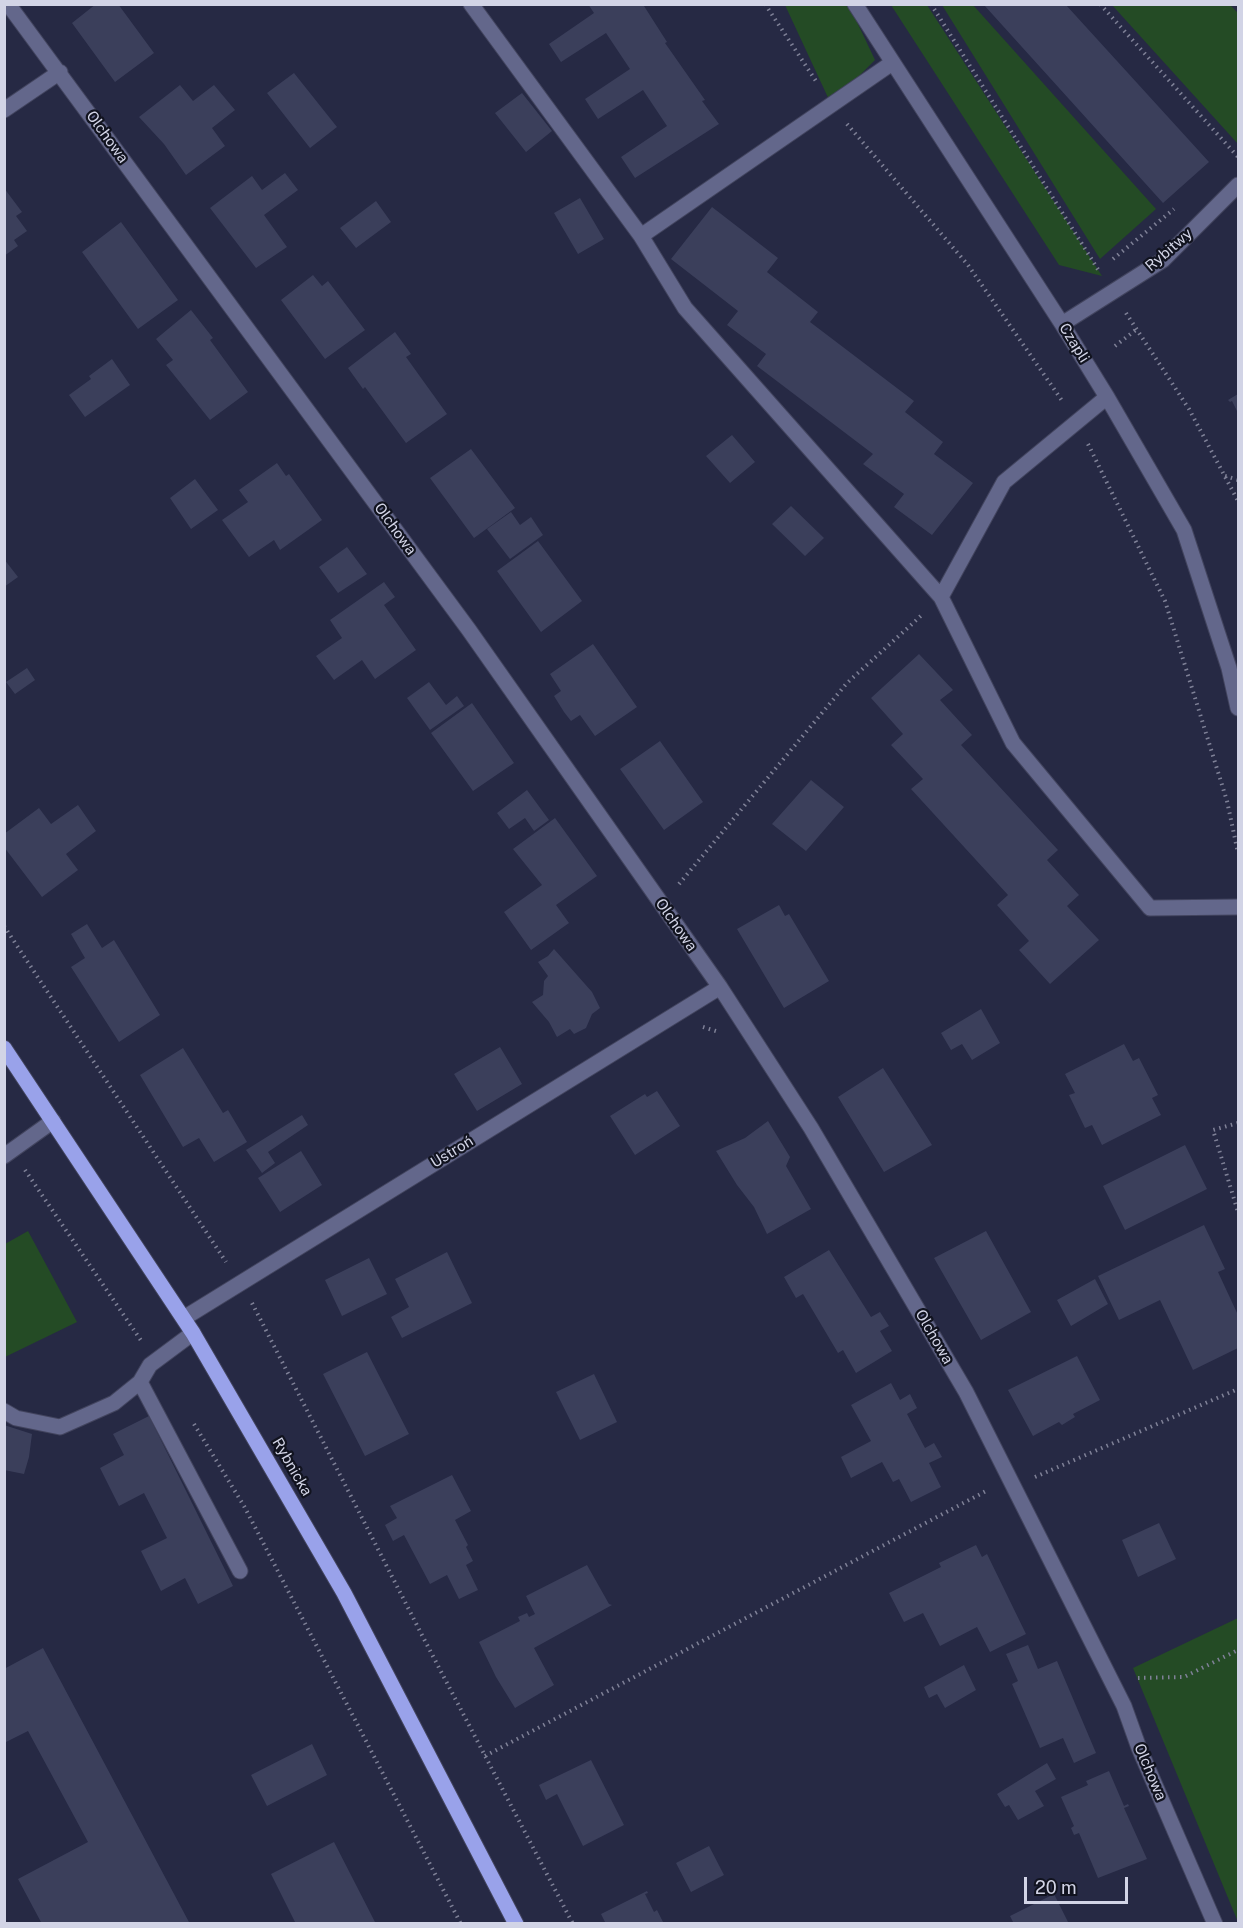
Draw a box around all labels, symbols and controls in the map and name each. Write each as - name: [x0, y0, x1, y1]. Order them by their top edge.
- street label: Olchowa: [82, 107, 132, 167]
- street label: Rybitwy: [1142, 225, 1196, 275]
- street label: Czapli: [1055, 320, 1093, 366]
- street label: Olchowa: [370, 499, 420, 559]
- street label: Olchowa: [651, 895, 701, 955]
- street label: Ustroń: [427, 1132, 477, 1172]
- street label: Olchowa: [911, 1307, 957, 1367]
- street label: Rybnicka: [268, 1435, 316, 1499]
- street label: Olchowa: [1130, 1741, 1170, 1803]
- scale bar: [1027, 1865, 1130, 1903]
- text: 20 m: [1035, 1877, 1077, 1898]

